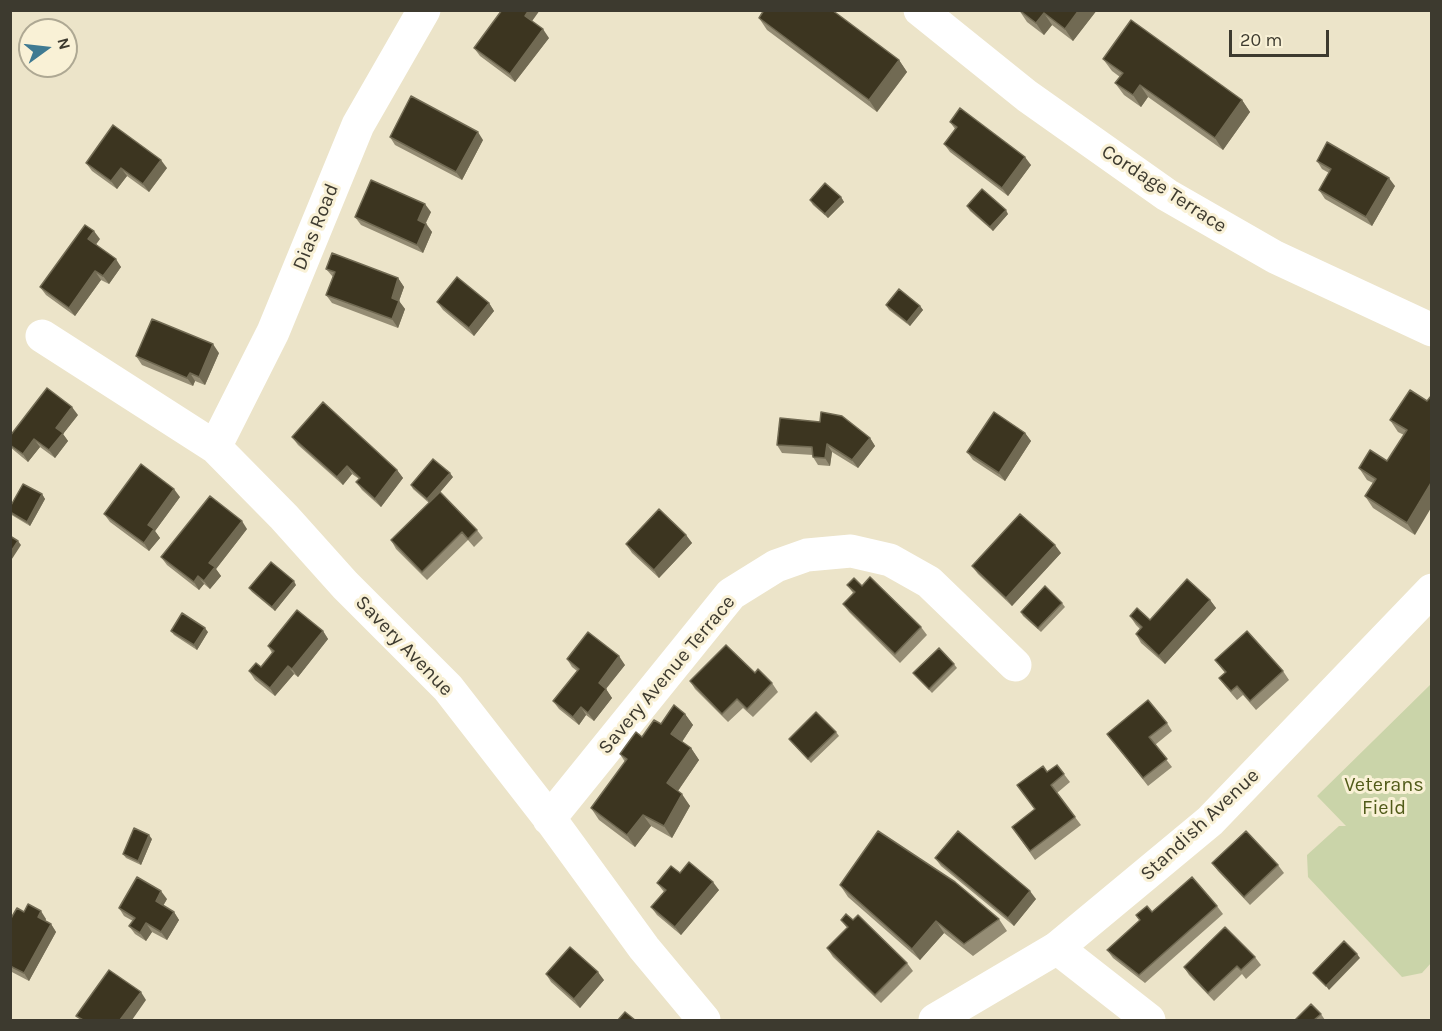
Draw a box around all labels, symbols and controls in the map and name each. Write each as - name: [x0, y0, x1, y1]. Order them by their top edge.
- north arrow: [18, 18, 78, 78]
- scale bar: [1232, 18, 1332, 56]
- text: 20 m: [1240, 29, 1282, 51]
- text: N: [53, 36, 75, 52]
- street label: Cordage Terrace: [1097, 140, 1231, 238]
- street label: Dias Road: [288, 180, 344, 274]
- street label: Savery Avenue: [350, 591, 458, 701]
- street label: Savery Avenue Terrace: [593, 591, 741, 759]
- street label: Standish Avenue: [1136, 764, 1264, 886]
- park label: Veterans Field: [1344, 773, 1424, 820]

